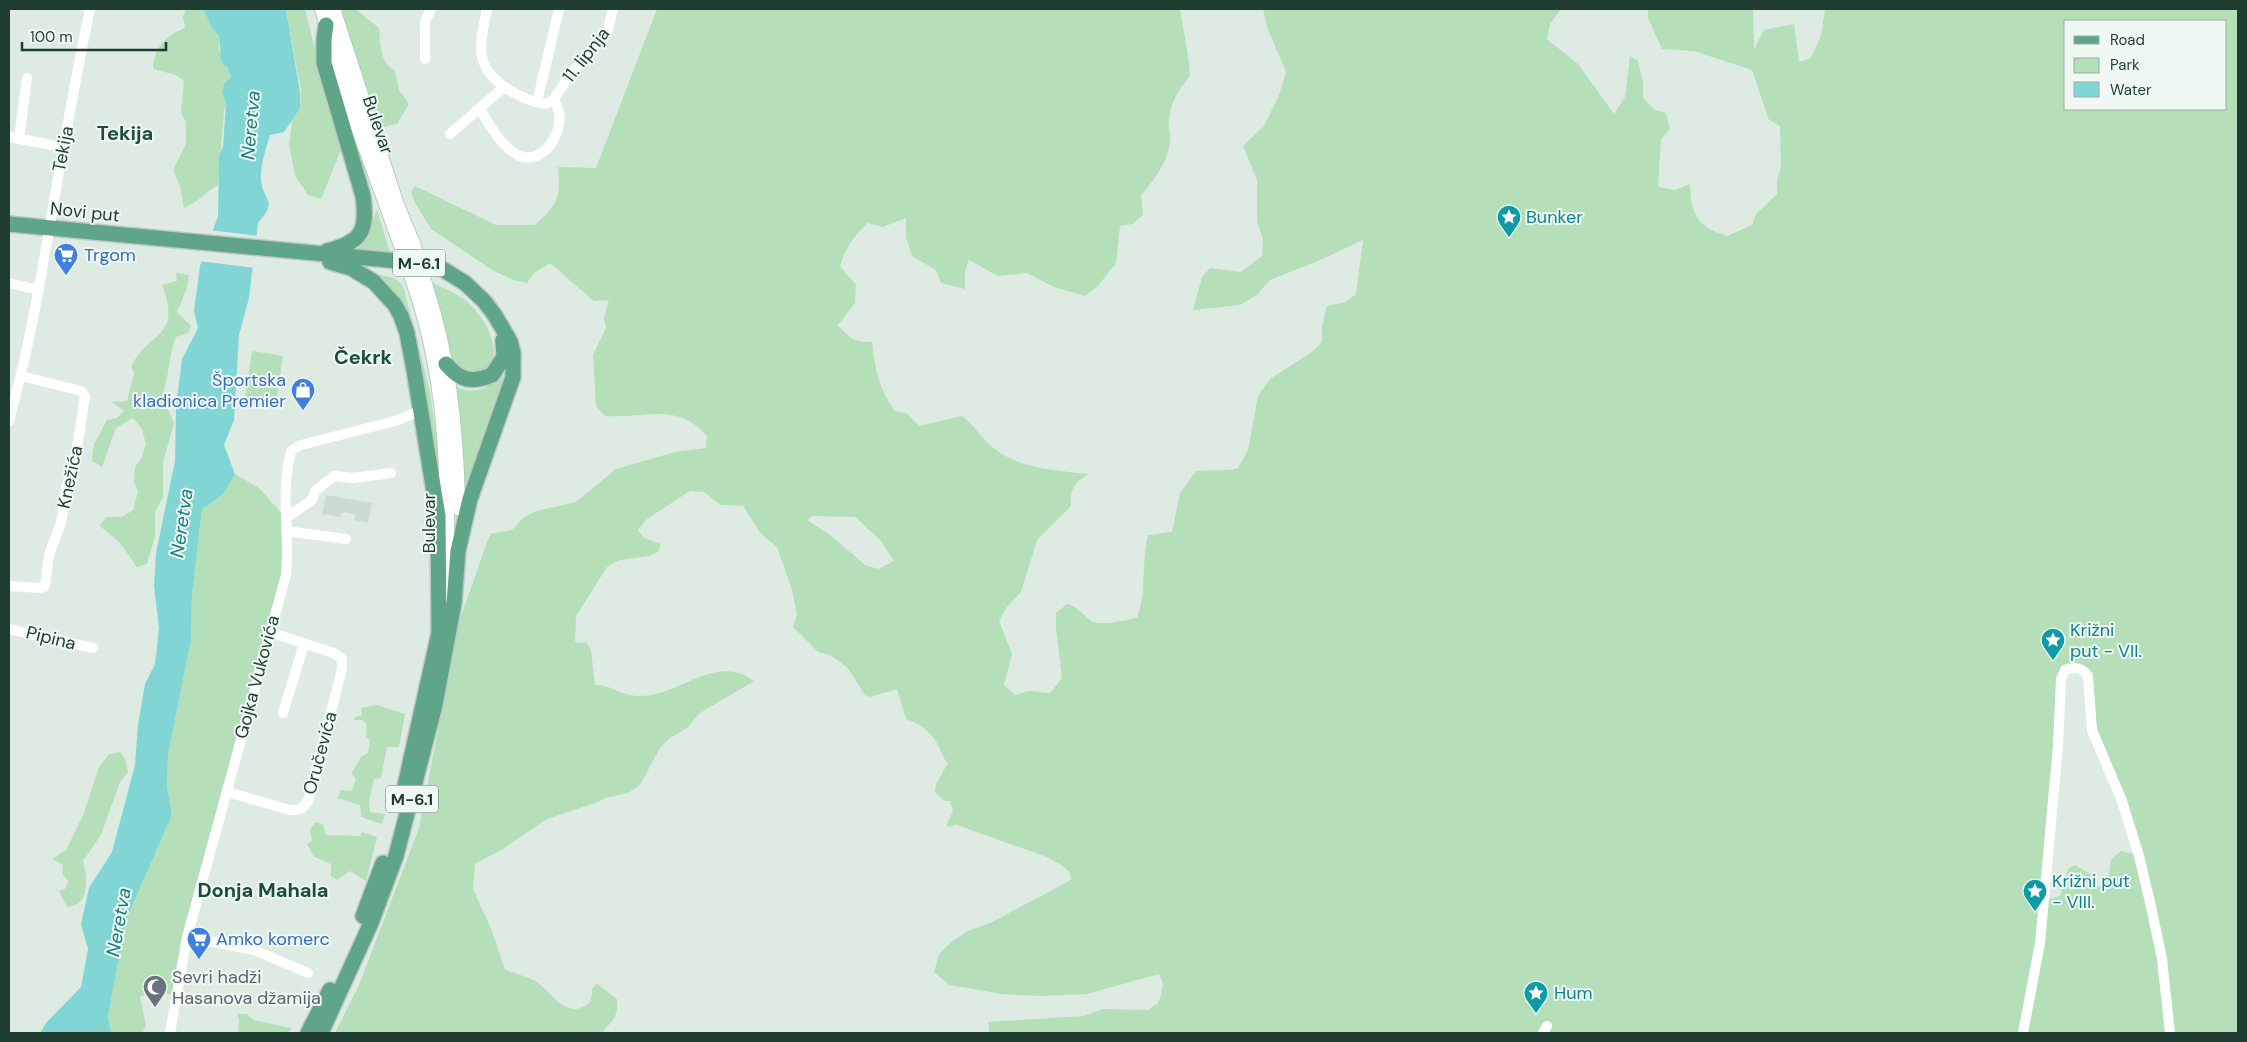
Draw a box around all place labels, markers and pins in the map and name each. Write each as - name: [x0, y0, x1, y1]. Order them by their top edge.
- place icon: Bunker: [1496, 204, 1522, 238]
- place label: Bunker: [1526, 205, 1583, 229]
- supermarket icon: Trgom: [53, 242, 79, 276]
- place label: Trgom: [84, 243, 136, 267]
- place label: Športska kladionica Premier: [133, 368, 286, 413]
- shop icon: Športska kladionica Premier: [290, 377, 316, 411]
- place label: Križni put - VII.: [2070, 618, 2142, 663]
- place icon: Križni put - VII.: [2040, 627, 2066, 661]
- place label: Križni put - VIII.: [2052, 869, 2130, 914]
- place icon: Križni put - VIII.: [2022, 878, 2048, 912]
- supermarket icon: Amko komerc: [186, 926, 212, 960]
- place label: Amko komerc: [216, 927, 330, 951]
- place label: Sevri hadži Hasanova džamija: [172, 965, 321, 1010]
- mosque icon: Sevri hadži Hasanova džamija: [142, 974, 168, 1008]
- place icon: Hum: [1523, 980, 1549, 1014]
- place label: Hum: [1554, 981, 1593, 1005]

